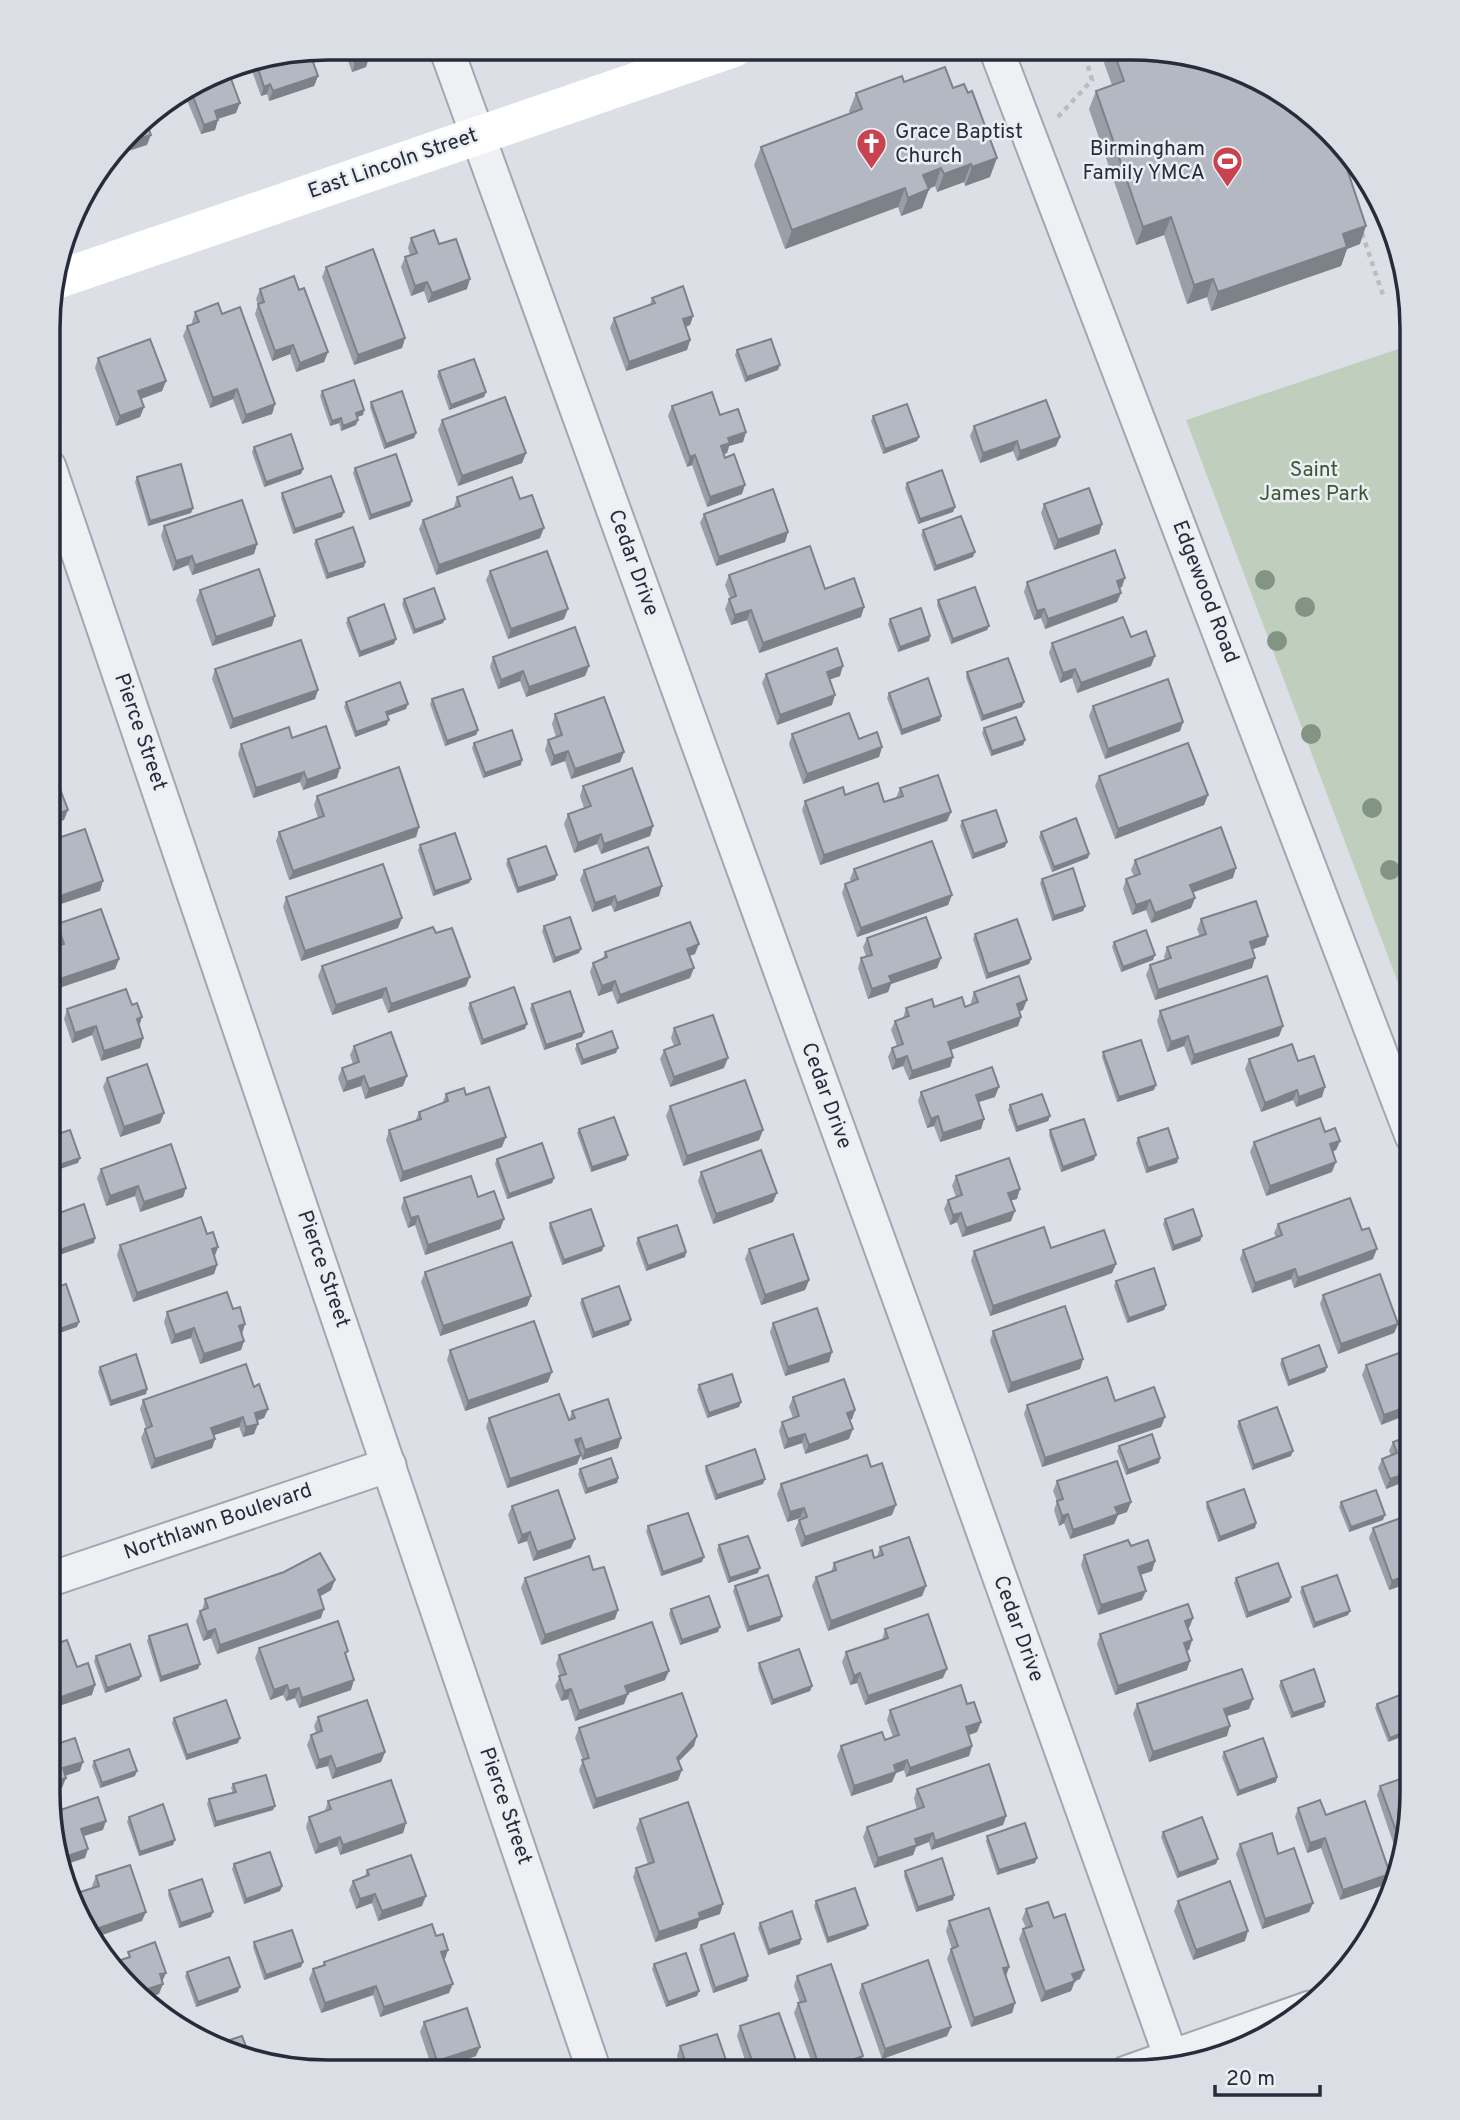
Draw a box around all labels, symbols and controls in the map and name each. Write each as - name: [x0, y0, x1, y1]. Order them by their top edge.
- place label: Grace Baptist Church: [895, 119, 1023, 170]
- street label: East Lincoln Street: [305, 122, 481, 206]
- church icon: Grace Baptist Church: [855, 127, 889, 171]
- place label: Birmingham Family YMCA: [1082, 136, 1205, 187]
- sports icon: Birmingham Family YMCA: [1211, 144, 1245, 188]
- park label: Saint James Park: [1259, 457, 1369, 508]
- street label: Cedar Drive: [601, 506, 665, 620]
- street label: Edgewood Road: [1165, 517, 1245, 667]
- street label: Pierce Street: [107, 670, 173, 794]
- street label: Cedar Drive: [794, 1039, 858, 1153]
- street label: Pierce Street: [290, 1207, 356, 1331]
- street label: Northlawn Boulevard: [120, 1477, 316, 1567]
- street label: Cedar Drive: [986, 1572, 1050, 1686]
- street label: Pierce Street: [472, 1744, 538, 1868]
- scale bar: [1215, 2054, 1320, 2098]
- text: 20 m: [1226, 2066, 1275, 2093]

